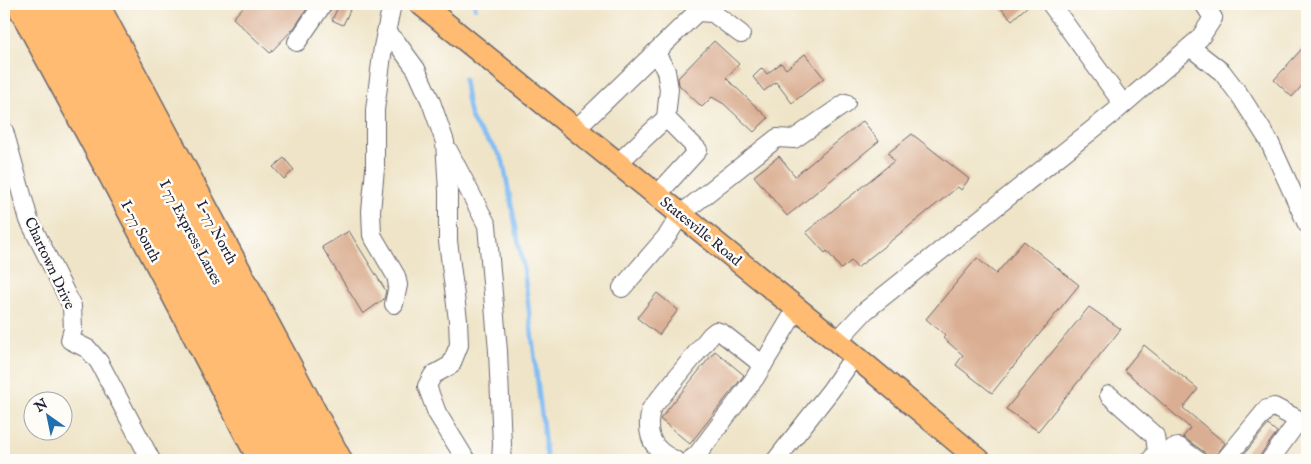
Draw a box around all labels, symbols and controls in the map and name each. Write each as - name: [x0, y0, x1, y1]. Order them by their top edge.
- street label: I 77 Express Lanes: [155, 176, 226, 288]
- street label: Statesville Road: [656, 193, 746, 271]
- street label: I-77 South: [116, 197, 165, 265]
- street label: I-77 North: [192, 197, 241, 268]
- street label: Chartown Drive: [20, 214, 79, 313]
- north arrow: [22, 392, 72, 442]
- text: N: [31, 395, 51, 417]

